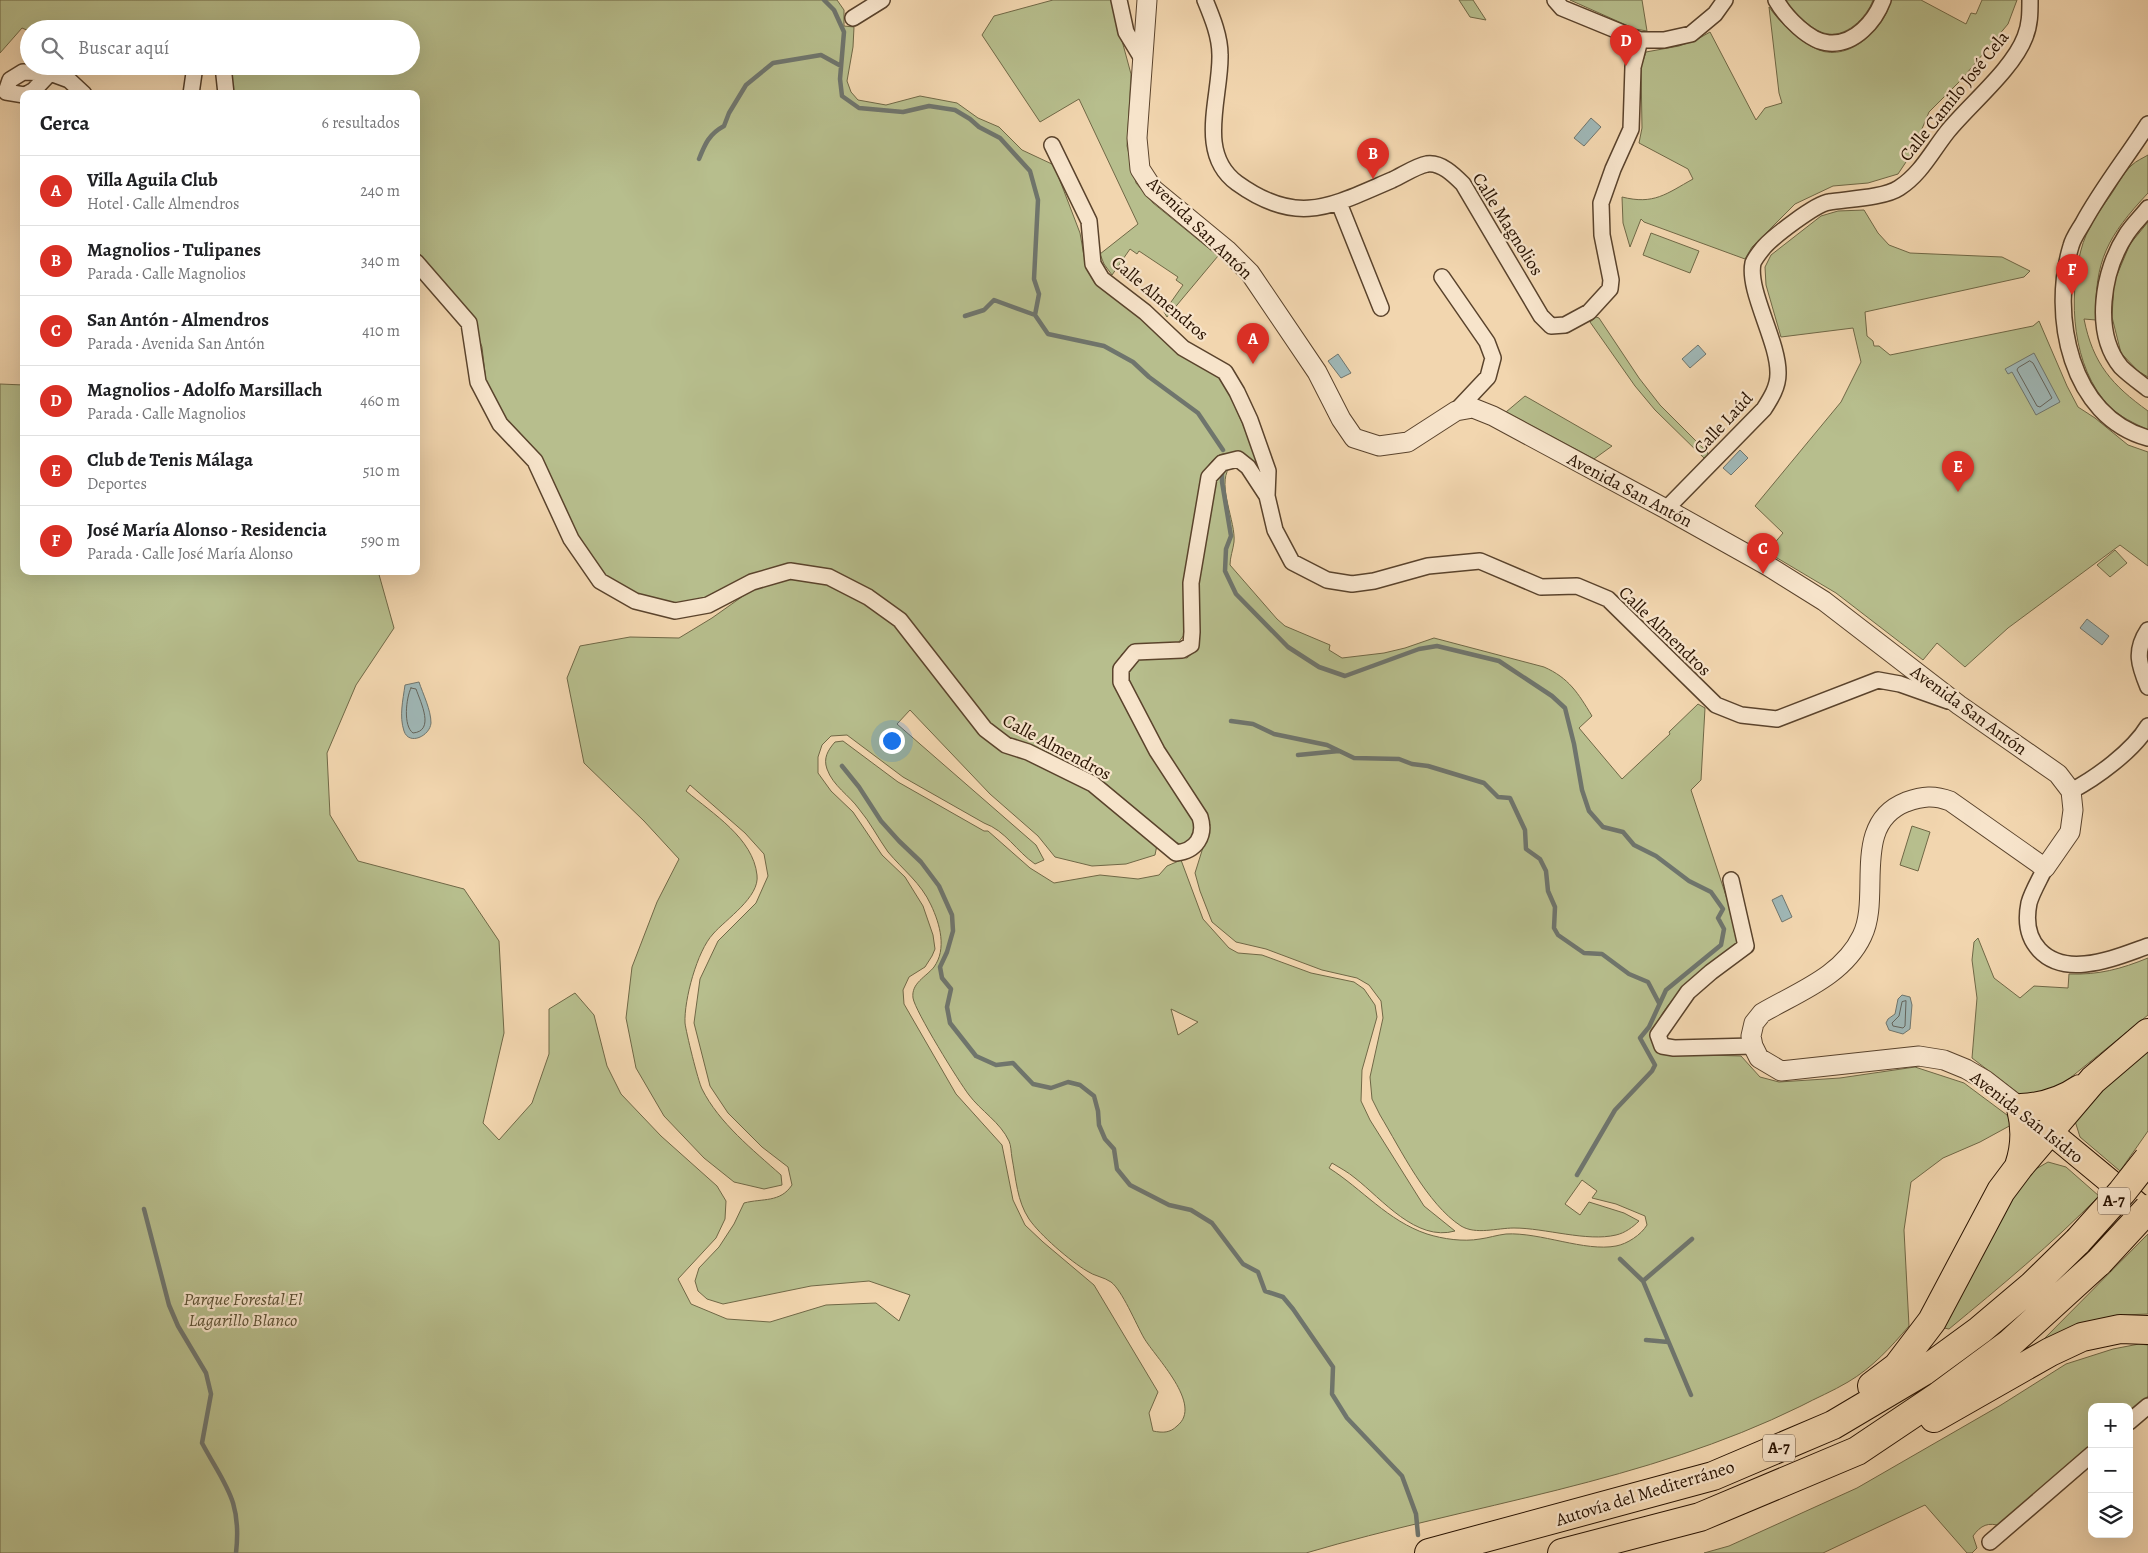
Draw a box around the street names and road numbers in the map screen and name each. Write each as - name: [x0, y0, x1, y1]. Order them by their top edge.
- street label: Calle Camilo José Cela: [1894, 25, 2015, 166]
- street label: Calle Magnolios: [1467, 168, 1549, 280]
- street label: Avenida San Antón: [1141, 171, 1258, 285]
- street label: Calle Almendros: [1106, 250, 1214, 346]
- street label: Calle Laúd: [1688, 386, 1758, 459]
- street label: Avenida San Antón: [1562, 446, 1697, 533]
- street label: Calle Almendros: [1613, 581, 1717, 681]
- street label: Avenida San Antón: [1905, 659, 2032, 760]
- street label: Calle Almendros: [998, 708, 1116, 786]
- street label: Avenida San Isidro: [1965, 1065, 2089, 1169]
- road number: A-7: [2098, 1188, 2130, 1214]
- road number: A-7: [1763, 1435, 1795, 1462]
- street label: Autovía del Mediterráneo: [1552, 1454, 1737, 1532]

